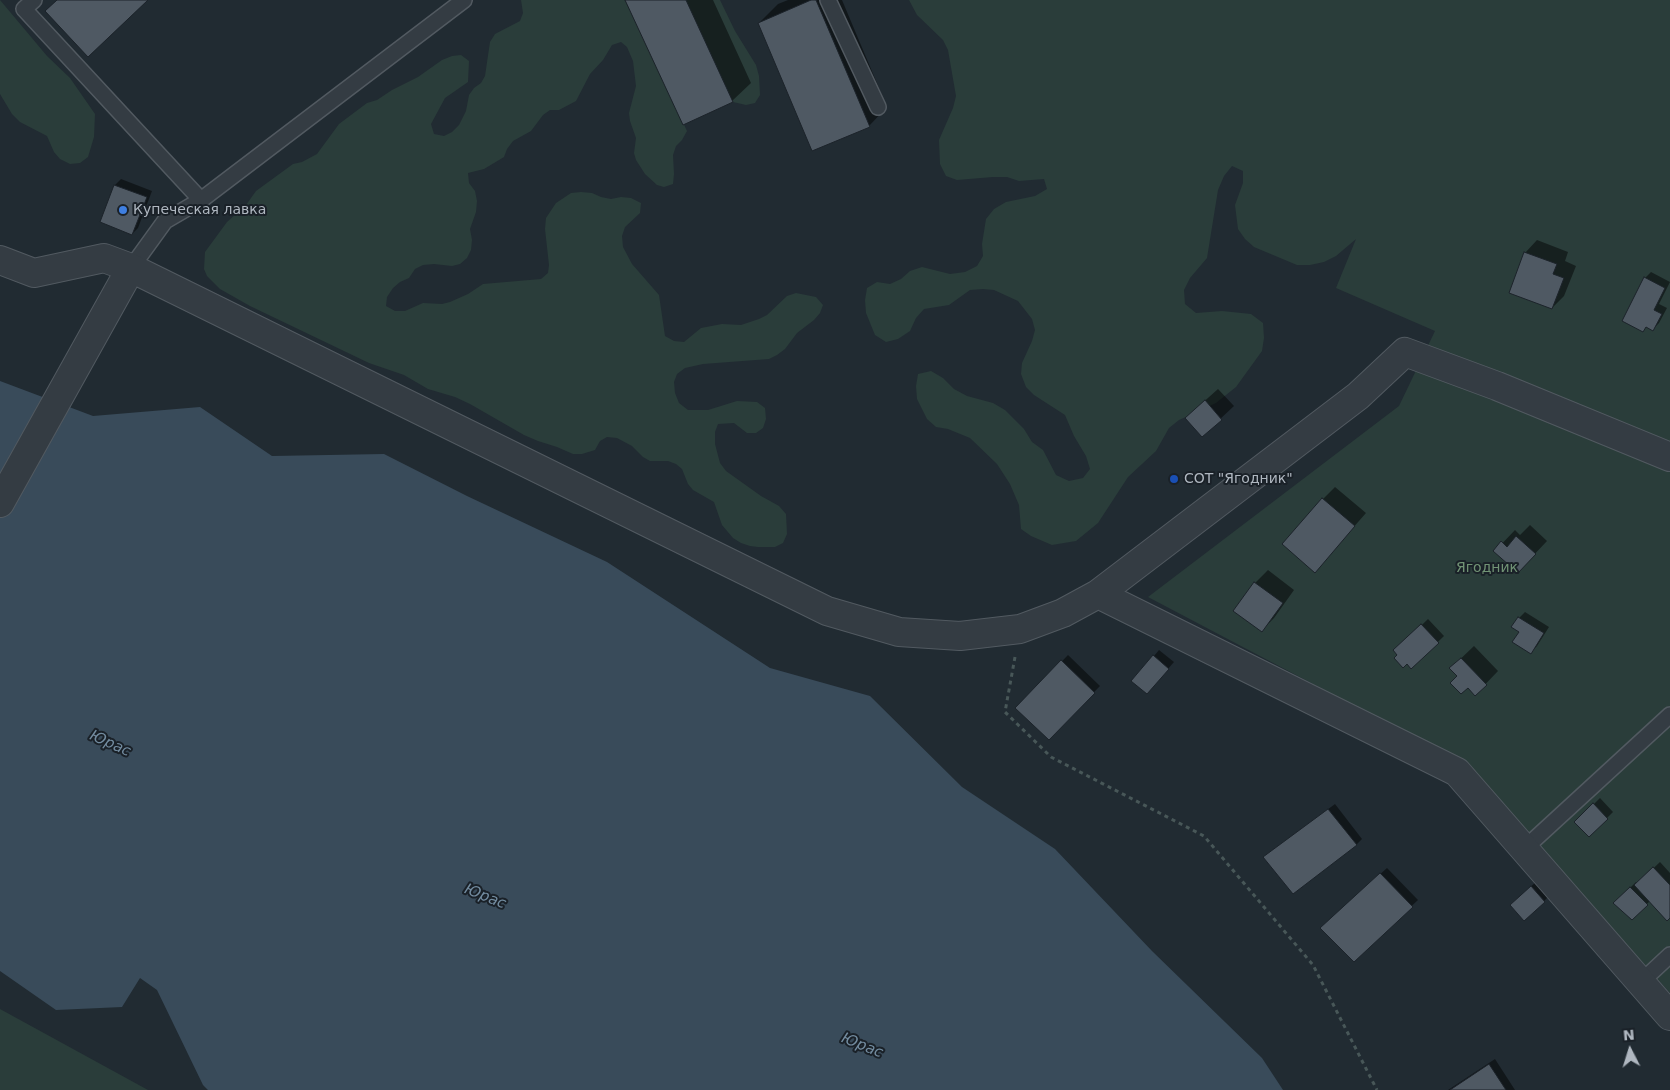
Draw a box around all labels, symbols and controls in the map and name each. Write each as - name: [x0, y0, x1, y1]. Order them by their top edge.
- place label: Купеческая лавка: [133, 202, 266, 218]
- marker: Купеческая лавка: [117, 204, 129, 216]
- place label: СОТ "Ягодник": [1184, 471, 1293, 487]
- marker: СОТ "Ягодник": [1168, 473, 1180, 485]
- park label: Ягодник: [1456, 560, 1518, 576]
- water label: Юрас: [87, 727, 133, 761]
- water label: Юрас: [462, 881, 508, 913]
- north arrow: [1605, 1025, 1655, 1075]
- text: N: [1622, 1027, 1635, 1044]
- water label: Юрас: [839, 1030, 885, 1062]

